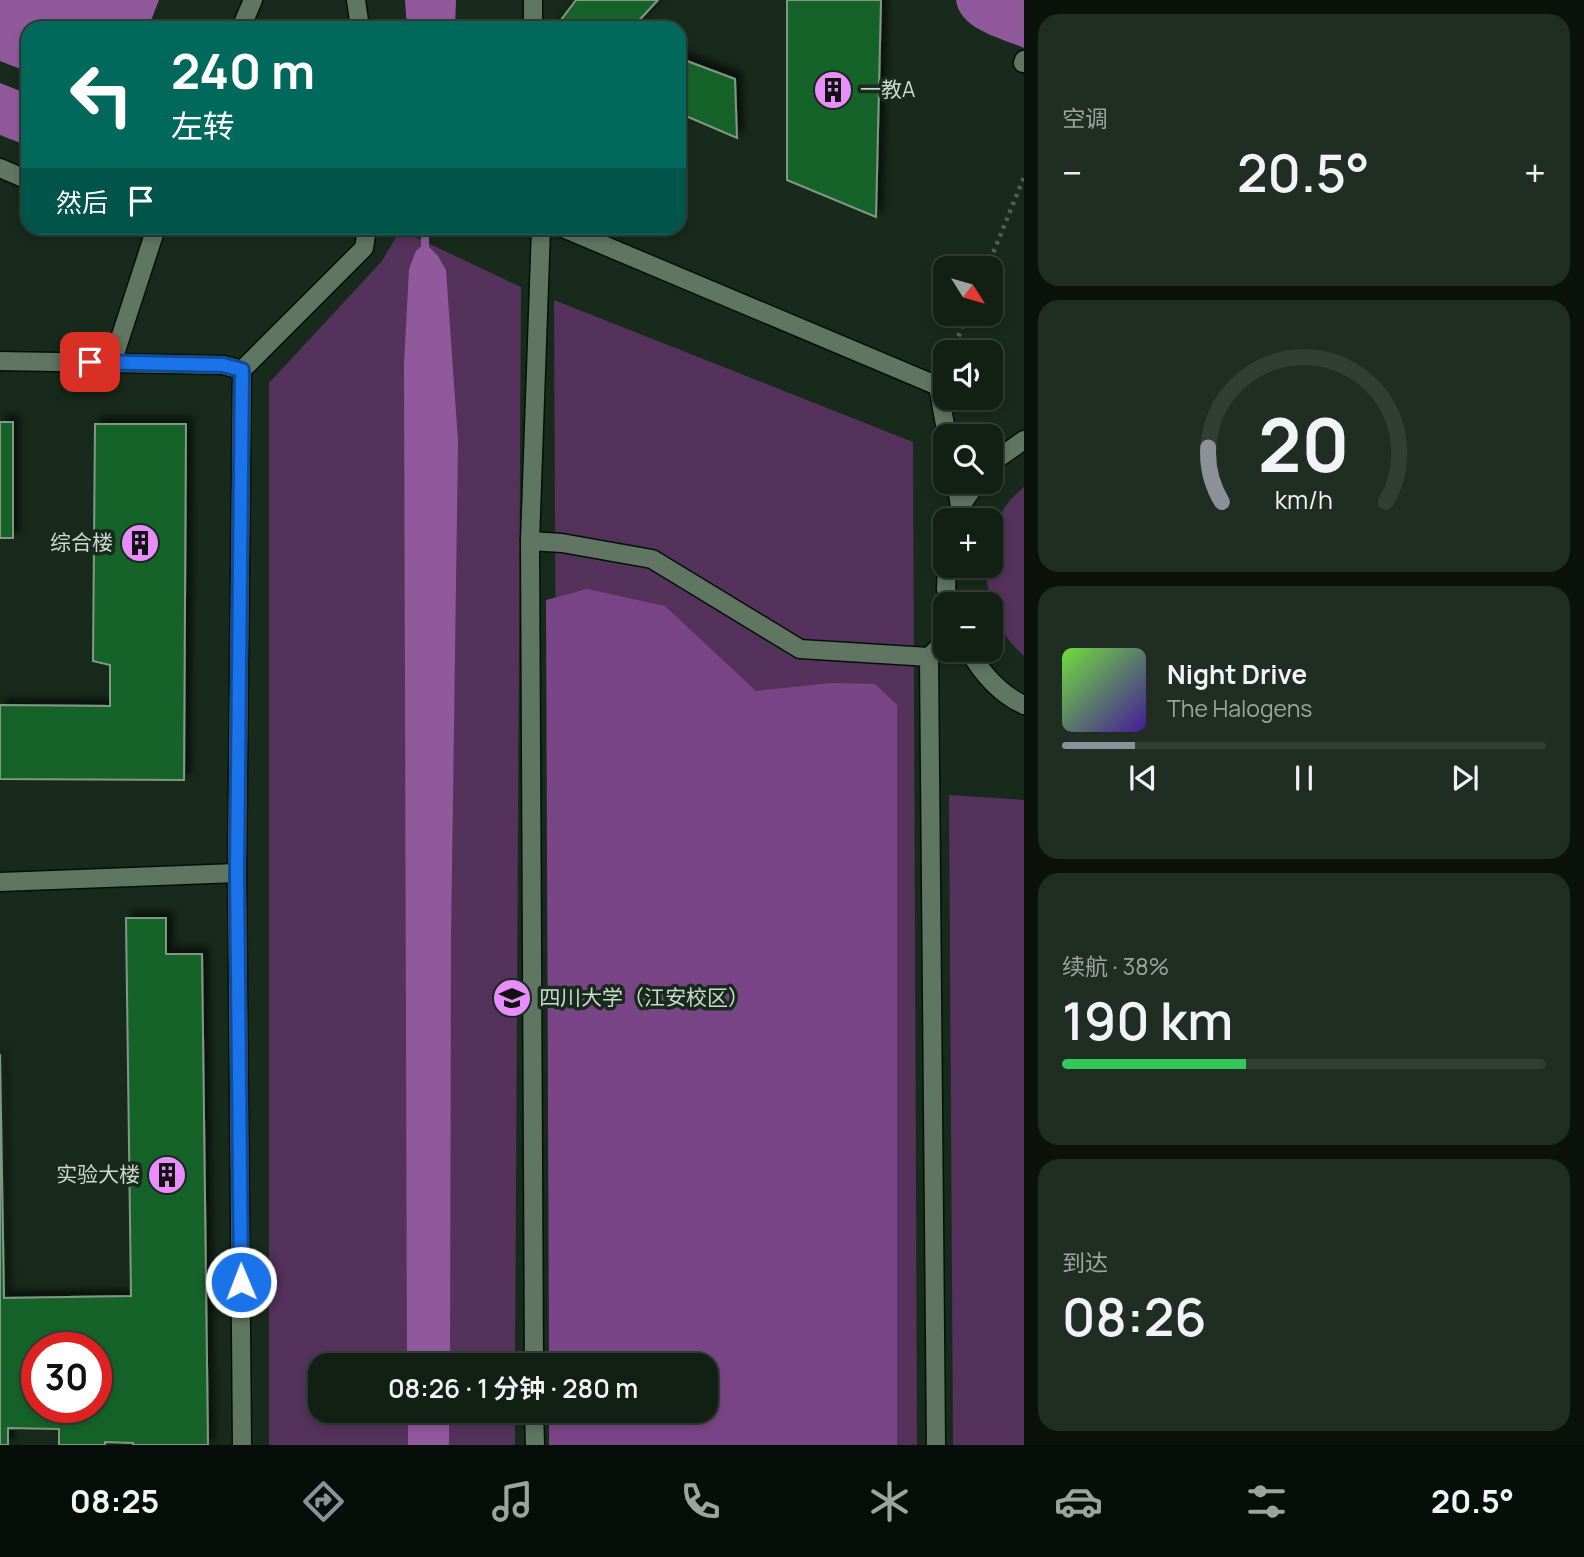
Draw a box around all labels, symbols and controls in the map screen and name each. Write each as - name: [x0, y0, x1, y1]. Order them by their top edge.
- text: 240 m: [171, 37, 315, 104]
- icon: left: [56, 49, 147, 140]
- building icon: 一教A: [812, 69, 854, 111]
- place label: 一教A: [860, 75, 915, 103]
- text: 空调: [1062, 102, 1108, 134]
- text: 左转: [171, 104, 235, 148]
- text: 20.5°: [1237, 137, 1370, 208]
- text: −: [1062, 146, 1083, 198]
- text: +: [1524, 146, 1546, 198]
- icon: arrive: [122, 182, 160, 220]
- text: 然后: [56, 184, 108, 220]
- north arrow: [933, 256, 1003, 326]
- map controls: [933, 256, 1003, 662]
- pin: [60, 332, 120, 392]
- button: sound: [933, 340, 1003, 410]
- icon: arrive: [71, 343, 109, 381]
- text: 20: [1258, 395, 1350, 495]
- button: search: [933, 424, 1003, 494]
- text: km/h: [1275, 482, 1333, 517]
- button: +: [933, 508, 1003, 578]
- building icon: 综合楼: [119, 522, 161, 564]
- place label: 综合楼: [50, 528, 113, 556]
- button: −: [933, 592, 1003, 662]
- text: Night Drive: [1167, 656, 1307, 692]
- text: The Halogens: [1167, 692, 1312, 724]
- icon: previous: [1124, 759, 1162, 797]
- icon: pause: [1285, 759, 1323, 797]
- icon: next: [1446, 759, 1484, 797]
- text: 续航 · 38%: [1062, 950, 1169, 982]
- school or university icon: 四川大学（江安校区）: [491, 977, 533, 1019]
- place label: 四川大学（江安校区）: [539, 983, 749, 1011]
- text: 190 km: [1062, 985, 1233, 1056]
- building icon: 实验大楼: [146, 1154, 188, 1196]
- place label: 实验大楼: [56, 1160, 140, 1188]
- position arrow: [204, 1245, 278, 1319]
- text: 到达: [1062, 1246, 1108, 1278]
- text: 08:26: [1062, 1281, 1207, 1352]
- speed limit sign: 30: [21, 1332, 112, 1423]
- text: 08:26 · 1 分钟 · 280 m: [388, 1370, 638, 1406]
- icon: directions: [299, 1477, 348, 1526]
- icon: music: [488, 1477, 537, 1526]
- icon: phone: [676, 1477, 725, 1526]
- icon: climate: [865, 1477, 914, 1526]
- icon: car: [1054, 1477, 1103, 1526]
- icon: filters: [1242, 1477, 1291, 1526]
- text: 08:25: [70, 1479, 159, 1523]
- text: 20.5°: [1431, 1479, 1514, 1523]

